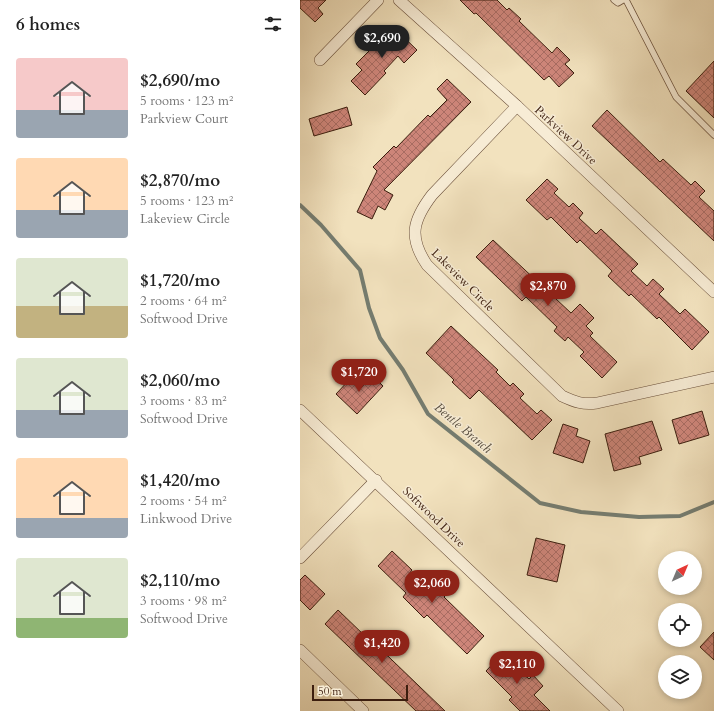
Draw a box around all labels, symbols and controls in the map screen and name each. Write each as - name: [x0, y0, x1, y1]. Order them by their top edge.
- text: 6 homes: [16, 13, 80, 36]
- icon: filters: [262, 13, 284, 35]
- pin: $2,690: [349, 25, 415, 59]
- text: $2,690: [363, 29, 401, 47]
- text: $2,690/mo: [140, 69, 220, 92]
- icon: home: [48, 74, 96, 122]
- text: 5 rooms · 123 m²: [140, 92, 233, 110]
- street label: Parkview Drive: [531, 102, 601, 168]
- text: Parkview Court: [140, 110, 228, 128]
- text: $2,870/mo: [140, 169, 220, 192]
- icon: home: [48, 174, 96, 222]
- text: 5 rooms · 123 m²: [140, 192, 233, 210]
- text: Lakeview Circle: [140, 210, 230, 228]
- street label: Lakeview Circle: [428, 245, 498, 315]
- text: $1,720/mo: [140, 269, 220, 292]
- pin: $2,870: [515, 273, 581, 307]
- icon: home: [48, 274, 96, 322]
- text: $2,870: [529, 277, 567, 295]
- text: 2 rooms · 64 m²: [140, 292, 227, 310]
- text: Softwood Drive: [140, 310, 228, 328]
- pin: $1,720: [326, 359, 392, 393]
- text: $1,720: [340, 363, 378, 381]
- text: $2,060/mo: [140, 369, 220, 392]
- icon: home: [48, 374, 96, 422]
- text: 3 rooms · 83 m²: [140, 392, 227, 410]
- water label: Bentle Branch: [430, 399, 496, 458]
- text: Softwood Drive: [140, 410, 228, 428]
- text: $1,420/mo: [140, 469, 220, 492]
- icon: home: [48, 474, 96, 522]
- street label: Softwood Drive: [399, 483, 469, 551]
- text: 2 rooms · 54 m²: [140, 492, 227, 510]
- text: Linkwood Drive: [140, 510, 232, 528]
- north arrow: [658, 551, 702, 595]
- map controls: [658, 551, 702, 699]
- text: $2,110/mo: [140, 569, 220, 592]
- pin: $2,060: [399, 570, 465, 604]
- icon: home: [48, 574, 96, 622]
- text: $2,060: [413, 574, 451, 592]
- text: 3 rooms · 98 m²: [140, 592, 227, 610]
- button: locate: [658, 603, 702, 647]
- text: Softwood Drive: [140, 610, 228, 628]
- pin: $1,420: [349, 630, 415, 664]
- text: $1,420: [363, 634, 401, 652]
- pin: $2,110: [484, 651, 550, 685]
- text: $2,110: [498, 655, 536, 673]
- button: layers: [658, 655, 702, 699]
- scale bar: [312, 683, 408, 702]
- text: 50 m: [318, 684, 342, 699]

